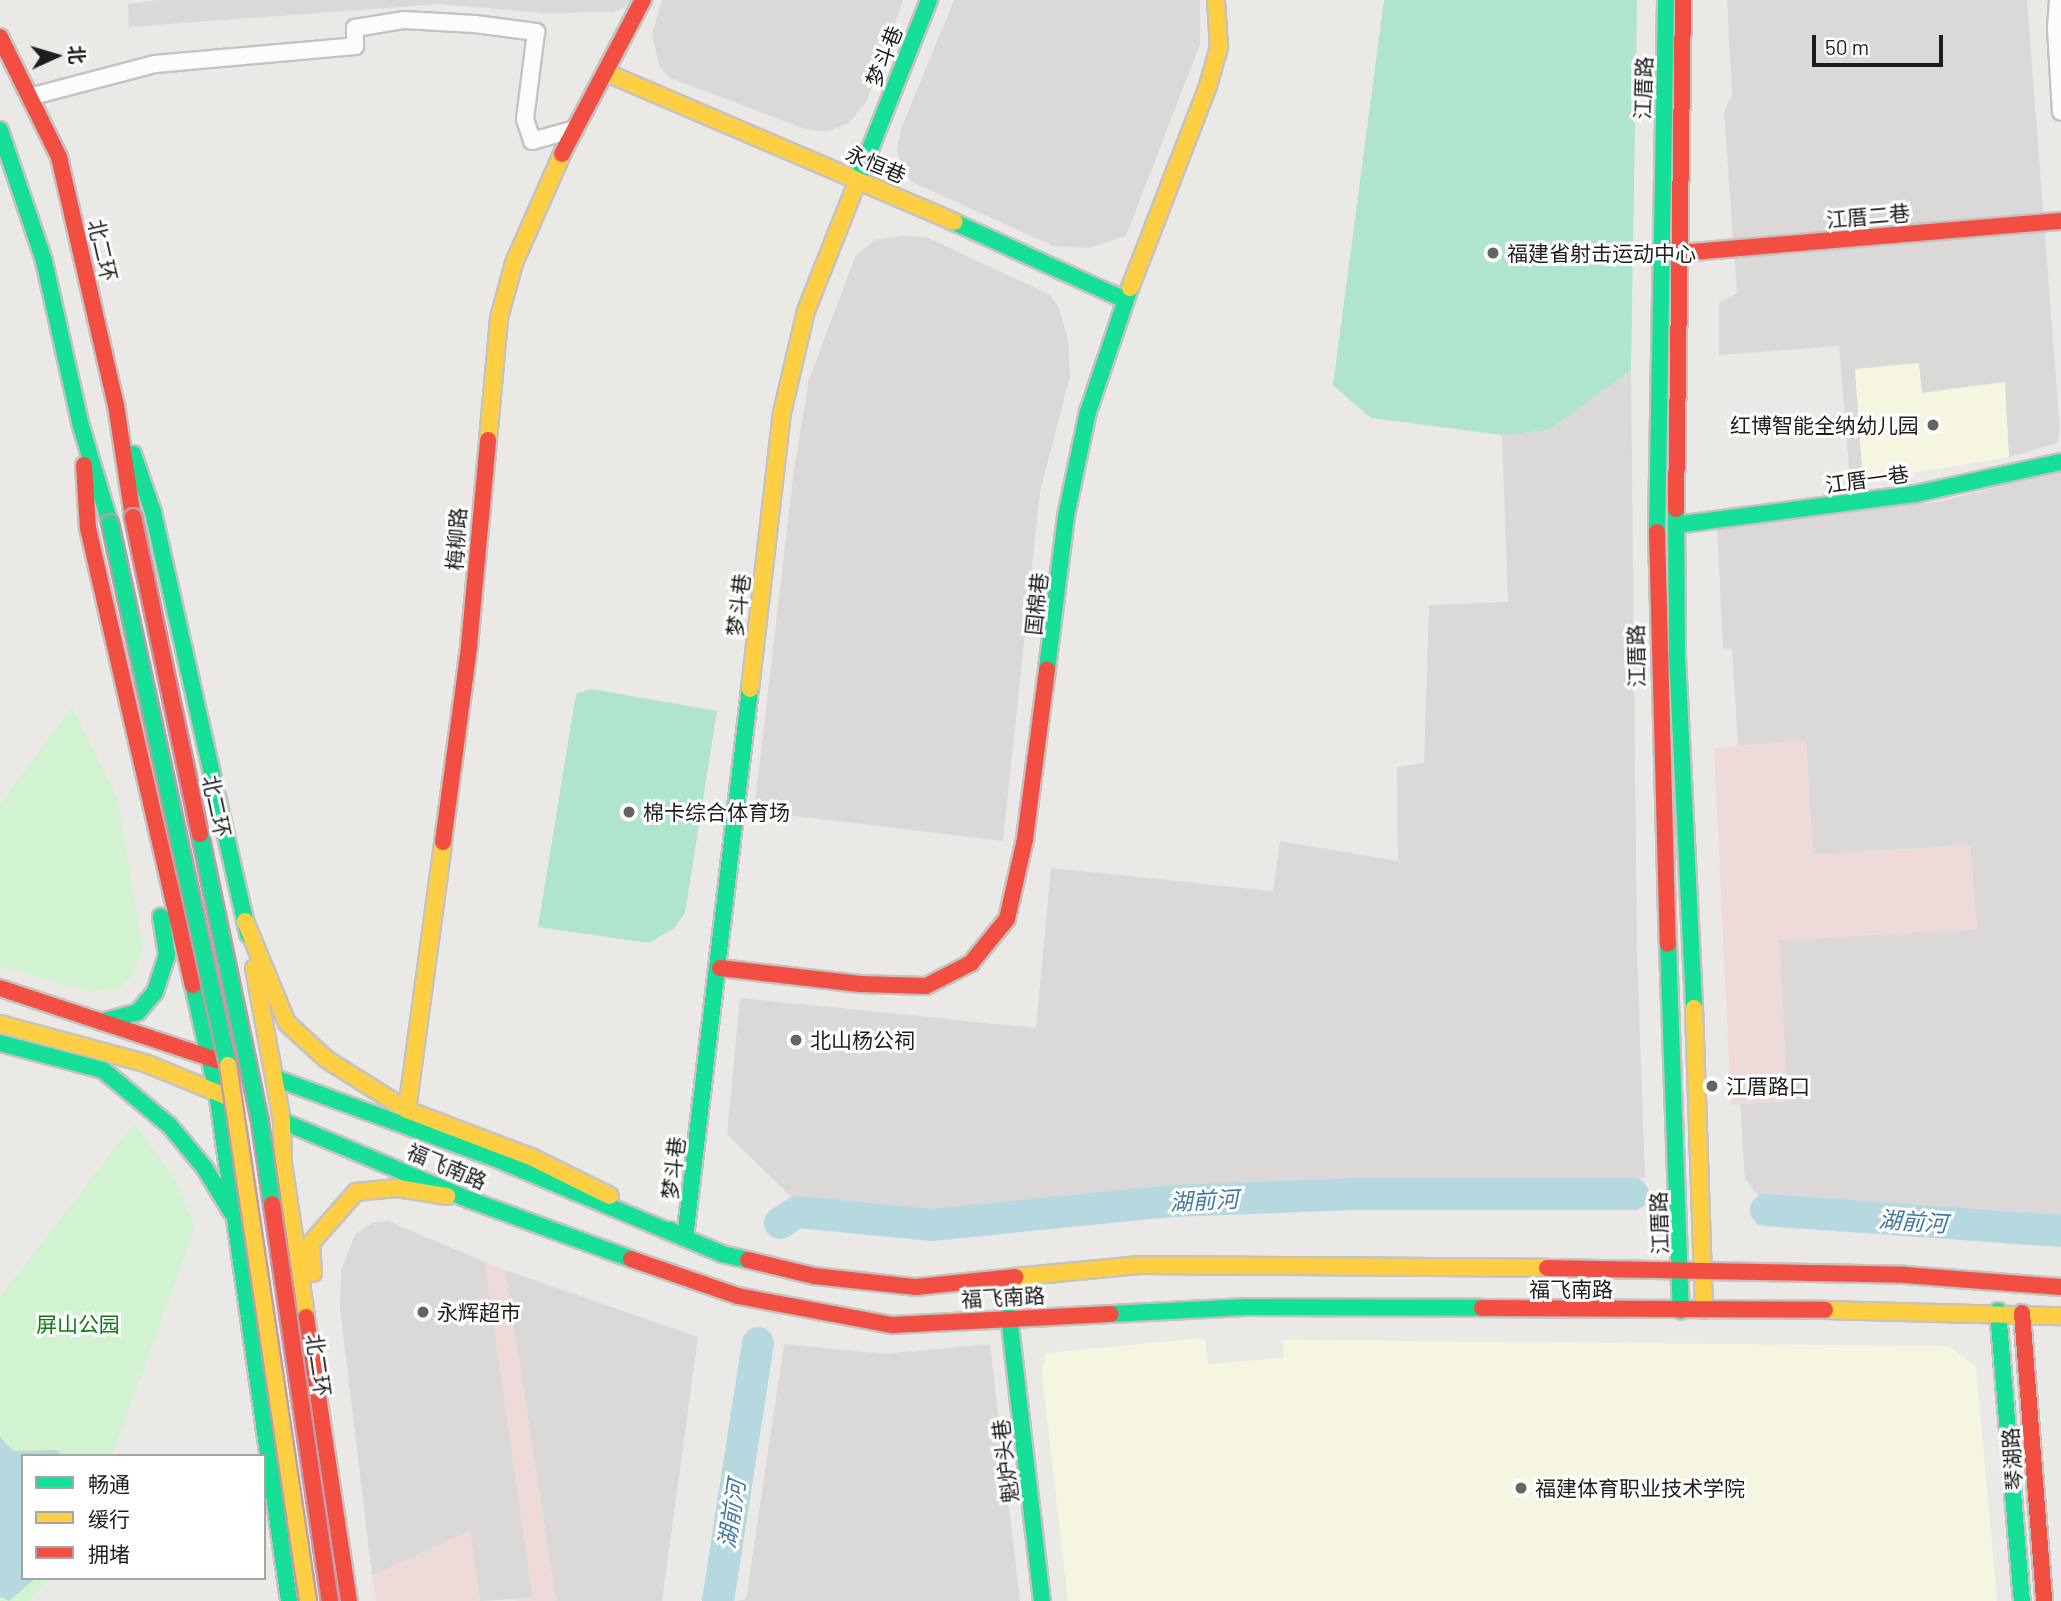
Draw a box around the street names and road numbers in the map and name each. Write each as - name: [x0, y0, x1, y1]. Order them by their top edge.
- street label: 梦斗巷: [861, 22, 907, 90]
- street label: 江厝路: [1629, 56, 1657, 120]
- street label: 永恒巷: [842, 140, 910, 188]
- street label: 江厝二巷: [1825, 200, 1911, 232]
- street label: 北二环: [84, 216, 122, 284]
- street label: 江厝一巷: [1824, 461, 1910, 497]
- street label: 梅柳路: [441, 507, 471, 571]
- street label: 国棉巷: [1020, 571, 1052, 637]
- street label: 梦斗巷: [722, 572, 754, 638]
- street label: 江厝路: [1623, 624, 1649, 688]
- street label: 北二环: [198, 773, 236, 839]
- street label: 梦斗巷: [657, 1135, 689, 1201]
- street label: 福飞南路: [403, 1138, 491, 1194]
- street label: 江厝路: [1645, 1191, 1673, 1255]
- street label: 福飞南路: [1529, 1276, 1613, 1302]
- street label: 福飞南路: [960, 1282, 1046, 1312]
- street label: 北二环: [302, 1332, 336, 1398]
- street label: 魁炉头巷: [987, 1418, 1023, 1504]
- street label: 琴湖路: [1997, 1427, 2027, 1491]

